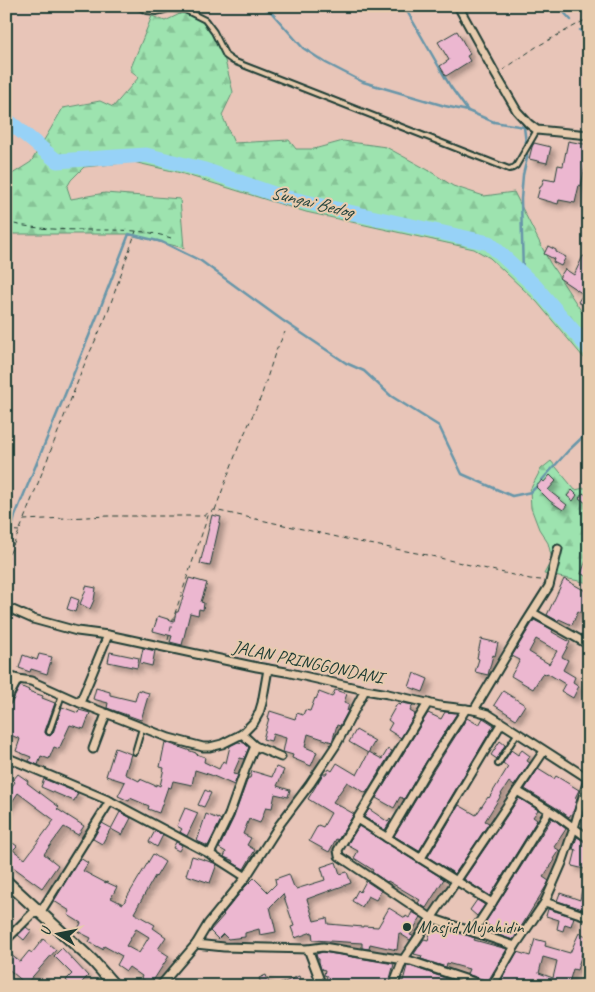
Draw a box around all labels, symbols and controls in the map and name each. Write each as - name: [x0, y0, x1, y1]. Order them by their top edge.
- water label: Sungai Bedog: [268, 180, 358, 224]
- street label: JALAN PRINGGONDANI: [230, 635, 389, 689]
- north arrow: [32, 910, 82, 960]
- place label: Masjid Mujahidin: [417, 916, 525, 938]
- marker: Masjid Mujahidin: [401, 921, 413, 933]
- text: U: [37, 924, 55, 937]

